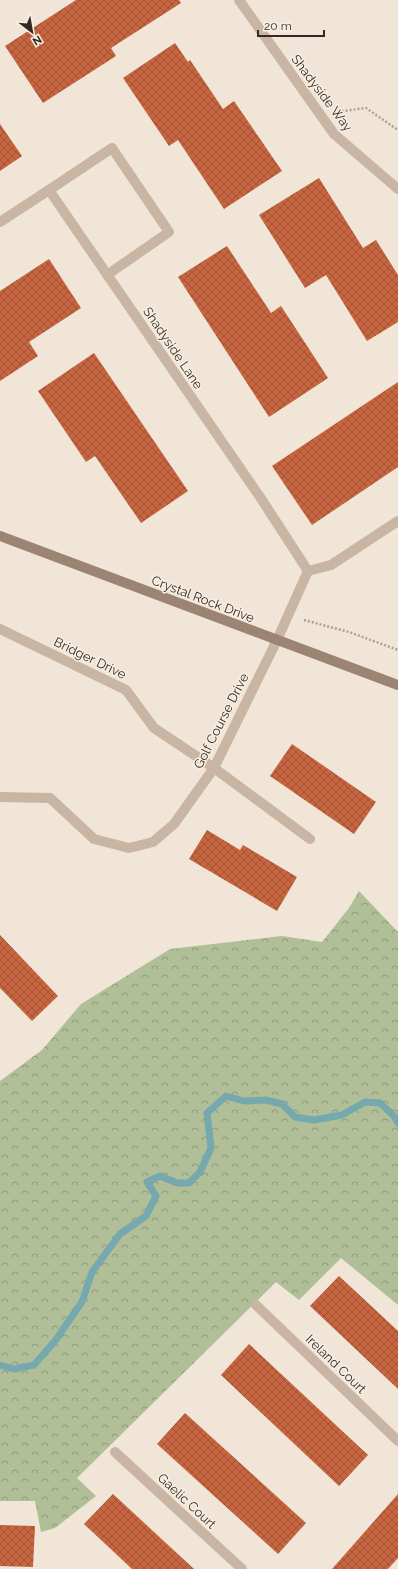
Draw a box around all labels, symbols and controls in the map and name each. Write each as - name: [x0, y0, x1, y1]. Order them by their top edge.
- north arrow: [12, 12, 52, 52]
- scale bar: [258, 12, 324, 38]
- text: 20 m: [264, 19, 292, 33]
- text: N: [30, 32, 44, 48]
- street label: Shadyside Way: [288, 52, 356, 134]
- street label: Shadyside Lane: [140, 304, 206, 392]
- street label: Crystal Rock Drive: [149, 572, 257, 626]
- street label: Bridger Drive: [51, 634, 129, 682]
- street label: Golf Course Drive: [190, 670, 252, 771]
- street label: Ireland Court: [303, 1331, 370, 1397]
- street label: Gaelic Court: [155, 1470, 220, 1532]

